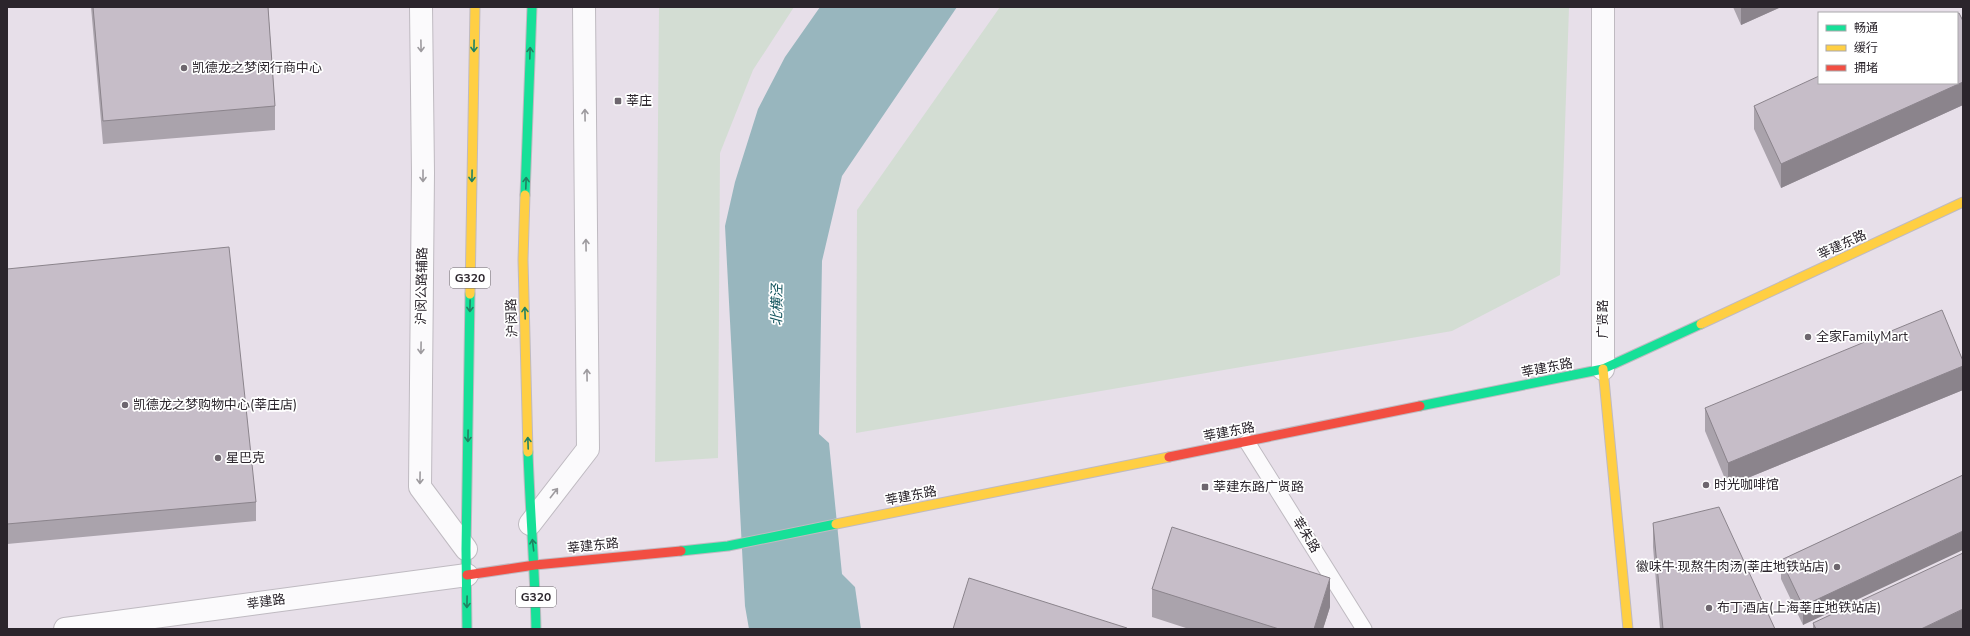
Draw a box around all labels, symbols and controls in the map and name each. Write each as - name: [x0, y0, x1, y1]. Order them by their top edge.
- legend: [1818, 12, 1958, 84]
- text: 畅通: [1854, 20, 1878, 36]
- one-way arrow: [418, 39, 425, 52]
- one-way arrow: [471, 39, 478, 52]
- text: 缓行: [1854, 40, 1878, 56]
- one-way arrow: [526, 47, 534, 60]
- place label: 凯德龙之梦闵行商中心: [192, 59, 322, 77]
- text: 拥堵: [1854, 60, 1878, 76]
- marker: 凯德龙之梦闵行商中心: [179, 63, 189, 73]
- place label: 莘庄: [626, 92, 652, 110]
- marker: 莘庄: [613, 96, 623, 106]
- one-way arrow: [581, 109, 589, 122]
- one-way arrow: [419, 169, 427, 182]
- one-way arrow: [468, 169, 476, 182]
- one-way arrow: [522, 177, 530, 190]
- street label: 莘建东路: [1815, 226, 1869, 264]
- one-way arrow: [582, 239, 590, 252]
- street label: 沪闵公路辅路: [412, 247, 432, 325]
- road number: G320: [450, 268, 490, 288]
- water label: 北横泾: [767, 282, 787, 326]
- street label: 沪闵路: [502, 298, 522, 338]
- one-way arrow: [466, 299, 473, 312]
- street label: 广贤路: [1594, 299, 1612, 339]
- one-way arrow: [521, 307, 528, 320]
- place label: 全家FamilyMart: [1816, 328, 1908, 346]
- marker: 全家FamilyMart: [1803, 332, 1813, 342]
- one-way arrow: [417, 341, 425, 354]
- street label: 莘建东路: [1520, 354, 1574, 382]
- one-way arrow: [583, 369, 591, 382]
- place label: 凯德龙之梦购物中心(莘庄店): [133, 396, 297, 414]
- marker: 凯德龙之梦购物中心(莘庄店): [120, 400, 130, 410]
- street label: 莘建东路: [1202, 418, 1256, 446]
- one-way arrow: [464, 429, 472, 442]
- one-way arrow: [524, 437, 532, 450]
- place label: 星巴克: [226, 449, 265, 467]
- marker: 星巴克: [213, 453, 223, 463]
- one-way arrow: [416, 471, 424, 484]
- place label: 时光咖啡馆: [1714, 476, 1779, 494]
- place label: 莘建东路广贤路: [1213, 478, 1304, 496]
- marker: 时光咖啡馆: [1701, 480, 1711, 490]
- street label: 莘建东路: [884, 482, 938, 510]
- marker: 莘建东路广贤路: [1200, 482, 1210, 492]
- one-way arrow: [550, 488, 559, 499]
- street label: 莘朱路: [1288, 514, 1324, 556]
- street label: 莘建东路: [566, 534, 620, 558]
- one-way arrow: [529, 539, 537, 552]
- place label: 徽味牛·现熬牛肉汤(莘庄地铁站店): [1636, 558, 1829, 576]
- marker: 徽味牛·现熬牛肉汤(莘庄地铁站店): [1832, 562, 1842, 572]
- road number: G320: [516, 587, 556, 607]
- street label: 莘建路: [245, 590, 287, 614]
- one-way arrow: [463, 595, 471, 608]
- place label: 布丁酒店(上海莘庄地铁站店): [1717, 599, 1881, 617]
- marker: 布丁酒店(上海莘庄地铁站店): [1704, 603, 1714, 613]

